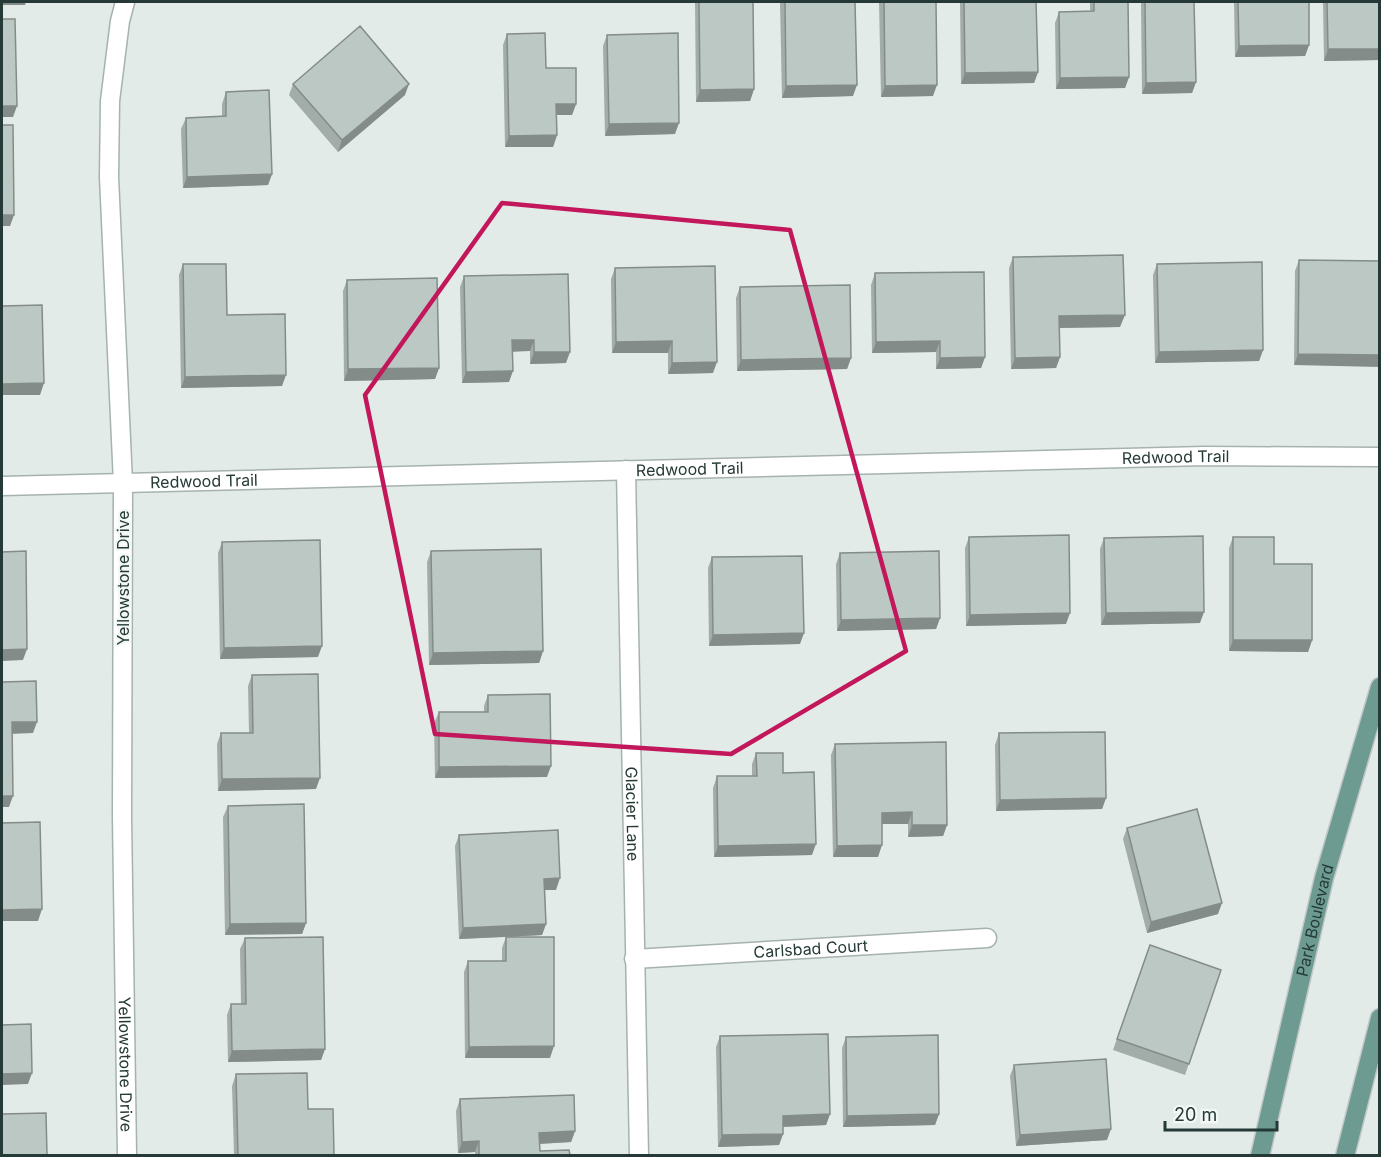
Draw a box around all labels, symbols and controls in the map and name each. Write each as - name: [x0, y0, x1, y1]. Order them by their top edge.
- street label: Redwood Trail: [1122, 446, 1230, 468]
- street label: Redwood Trail: [636, 457, 744, 480]
- street label: Redwood Trail: [150, 470, 258, 492]
- street label: Yellowstone Drive: [113, 510, 133, 646]
- street label: Glacier Lane: [622, 767, 643, 861]
- street label: Park Boulevard: [1292, 862, 1338, 978]
- street label: Carlsbad Court: [753, 935, 869, 962]
- street label: Yellowstone Drive: [115, 997, 137, 1132]
- scale bar: [1165, 1094, 1278, 1132]
- text: 20 m: [1174, 1104, 1217, 1125]

